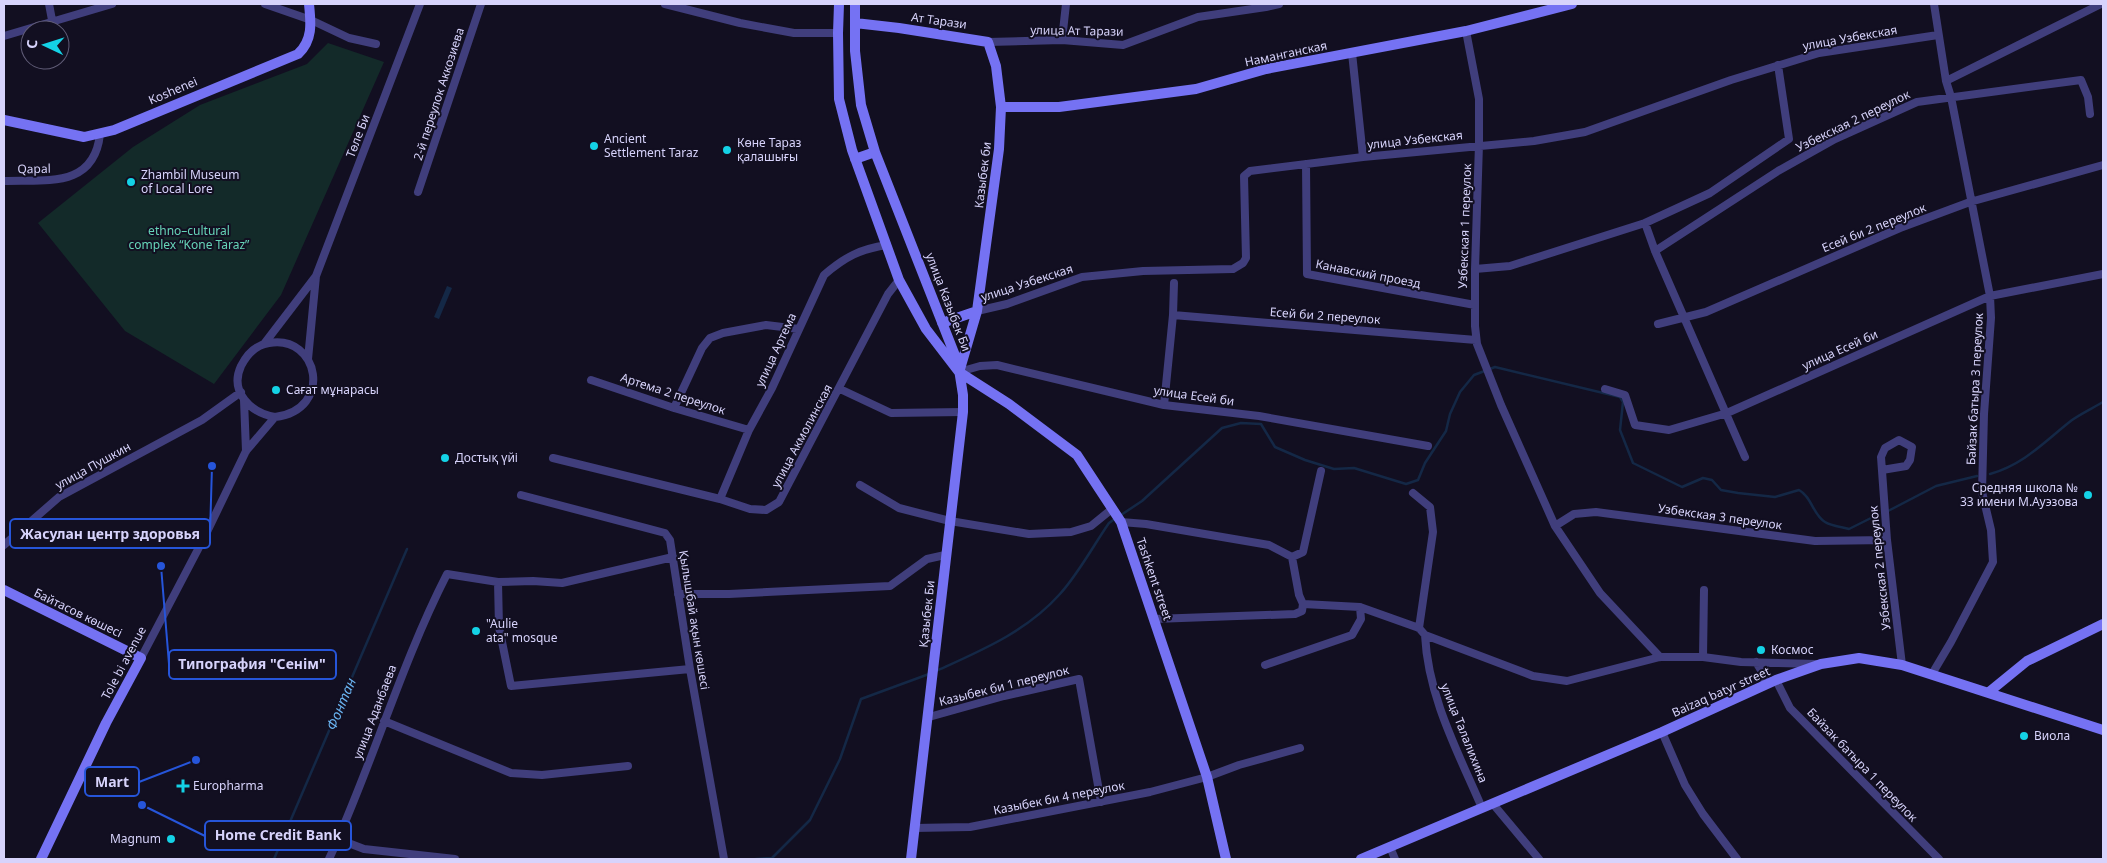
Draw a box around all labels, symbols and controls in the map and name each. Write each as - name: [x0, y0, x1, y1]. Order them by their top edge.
- street label: Ат Тарази: [910, 8, 968, 33]
- north arrow: [20, 20, 70, 70]
- street label: улица Ат Тарази: [1030, 21, 1124, 40]
- street label: улица Узбекская: [1801, 21, 1899, 54]
- street label: 2-й переулок Аккозиева: [409, 25, 468, 162]
- street label: Наманганская: [1243, 36, 1329, 71]
- text: С: [22, 39, 41, 49]
- street label: Koshenei: [146, 73, 200, 109]
- street label: Узбекская 2 переулок: [1793, 85, 1913, 156]
- street label: Төле Би: [342, 112, 374, 160]
- street label: улица Узбекская: [1366, 126, 1463, 153]
- place label: Ancient Settlement Taraz: [604, 130, 699, 161]
- place label: Көне Тараз қалашығы: [737, 134, 802, 165]
- marker: Ancient Settlement Taraz: [588, 140, 600, 152]
- street label: Казыбек би: [970, 141, 995, 209]
- marker: Көне Тараз қалашығы: [721, 144, 733, 156]
- street label: Qapal: [17, 160, 51, 177]
- street label: Узбекская 1 переулок: [1454, 163, 1475, 289]
- place label: Zhambil Museum of Local Lore: [141, 166, 239, 197]
- marker: Zhambil Museum of Local Lore: [125, 176, 137, 188]
- street label: Есей би 2 переулок: [1819, 199, 1929, 256]
- park label: ethno–cultural complex “Kone Taraz”: [129, 222, 250, 253]
- street label: улица Казыбек Би: [922, 250, 975, 354]
- street label: Канавский проезд: [1314, 255, 1423, 292]
- street label: улица Узбекская: [979, 260, 1075, 305]
- street label: Есей би 2 переулок: [1269, 303, 1382, 328]
- street label: улица Артема: [751, 310, 800, 390]
- street label: Байзак батыра 3 переулок: [1962, 312, 1987, 466]
- street label: улица Есей би: [1799, 325, 1880, 374]
- street label: Артема 2 переулок: [619, 369, 728, 419]
- place label: Сағат мұнарасы: [286, 381, 379, 398]
- street label: улица Акмолинская: [767, 381, 836, 491]
- street label: улица Есей би: [1153, 381, 1236, 410]
- marker: Сағат мұнарасы: [270, 384, 282, 396]
- street label: улица Пушкин: [52, 438, 134, 493]
- place label: Достық үйі: [455, 449, 518, 466]
- marker: Достық үйі: [439, 452, 451, 464]
- place label: Средняя школа № 33 имени М.Ауэзова: [1960, 479, 2078, 510]
- marker: Средняя школа № 33 имени М.Ауэзова: [2082, 489, 2094, 501]
- street label: Узбекская 3 переулок: [1657, 499, 1784, 534]
- street label: Узбекская 2 переулок: [1864, 504, 1894, 631]
- callout: Жасулан центр здоровья: [10, 519, 210, 548]
- text: Жасулан центр здоровья: [20, 524, 200, 543]
- street label: Tashkent street: [1132, 535, 1177, 623]
- street label: Қылышбай ақын көшесі: [675, 549, 714, 691]
- street label: Қазыбек Би: [915, 579, 938, 649]
- street label: Байтасов көшесі: [31, 584, 125, 641]
- place label: "Aulie ata" mosque: [486, 615, 558, 646]
- street label: Tole bi avenue: [97, 623, 150, 702]
- marker: "Aulie ata" mosque: [470, 625, 482, 637]
- place label: Космос: [1771, 641, 1814, 658]
- marker: Космос: [1755, 644, 1767, 656]
- callout: Типография "Сенім": [169, 650, 336, 679]
- text: Типография "Сенім": [178, 654, 326, 673]
- street label: Казыбек би 1 переулок: [937, 661, 1071, 710]
- street label: улица Аданбаева: [349, 662, 400, 762]
- street label: Baizaq batyr street: [1669, 662, 1773, 721]
- water label: Фонтан: [321, 675, 360, 733]
- street label: улица Талалихина: [1437, 681, 1492, 785]
- street label: Байзак батыра 1 переулок: [1803, 704, 1922, 826]
- place label: Виола: [2034, 727, 2070, 744]
- marker: Виола: [2018, 730, 2030, 742]
- callout: Mart: [85, 767, 139, 796]
- text: Mart: [95, 772, 129, 791]
- street label: Казыбек би 4 переулок: [992, 776, 1127, 819]
- place label: Europharma: [193, 777, 264, 794]
- marker: Europharma: [177, 780, 189, 792]
- callout: Home Credit Bank: [205, 821, 351, 850]
- text: Home Credit Bank: [215, 825, 342, 844]
- place label: Magnum: [110, 830, 161, 847]
- marker: Magnum: [165, 833, 177, 845]

